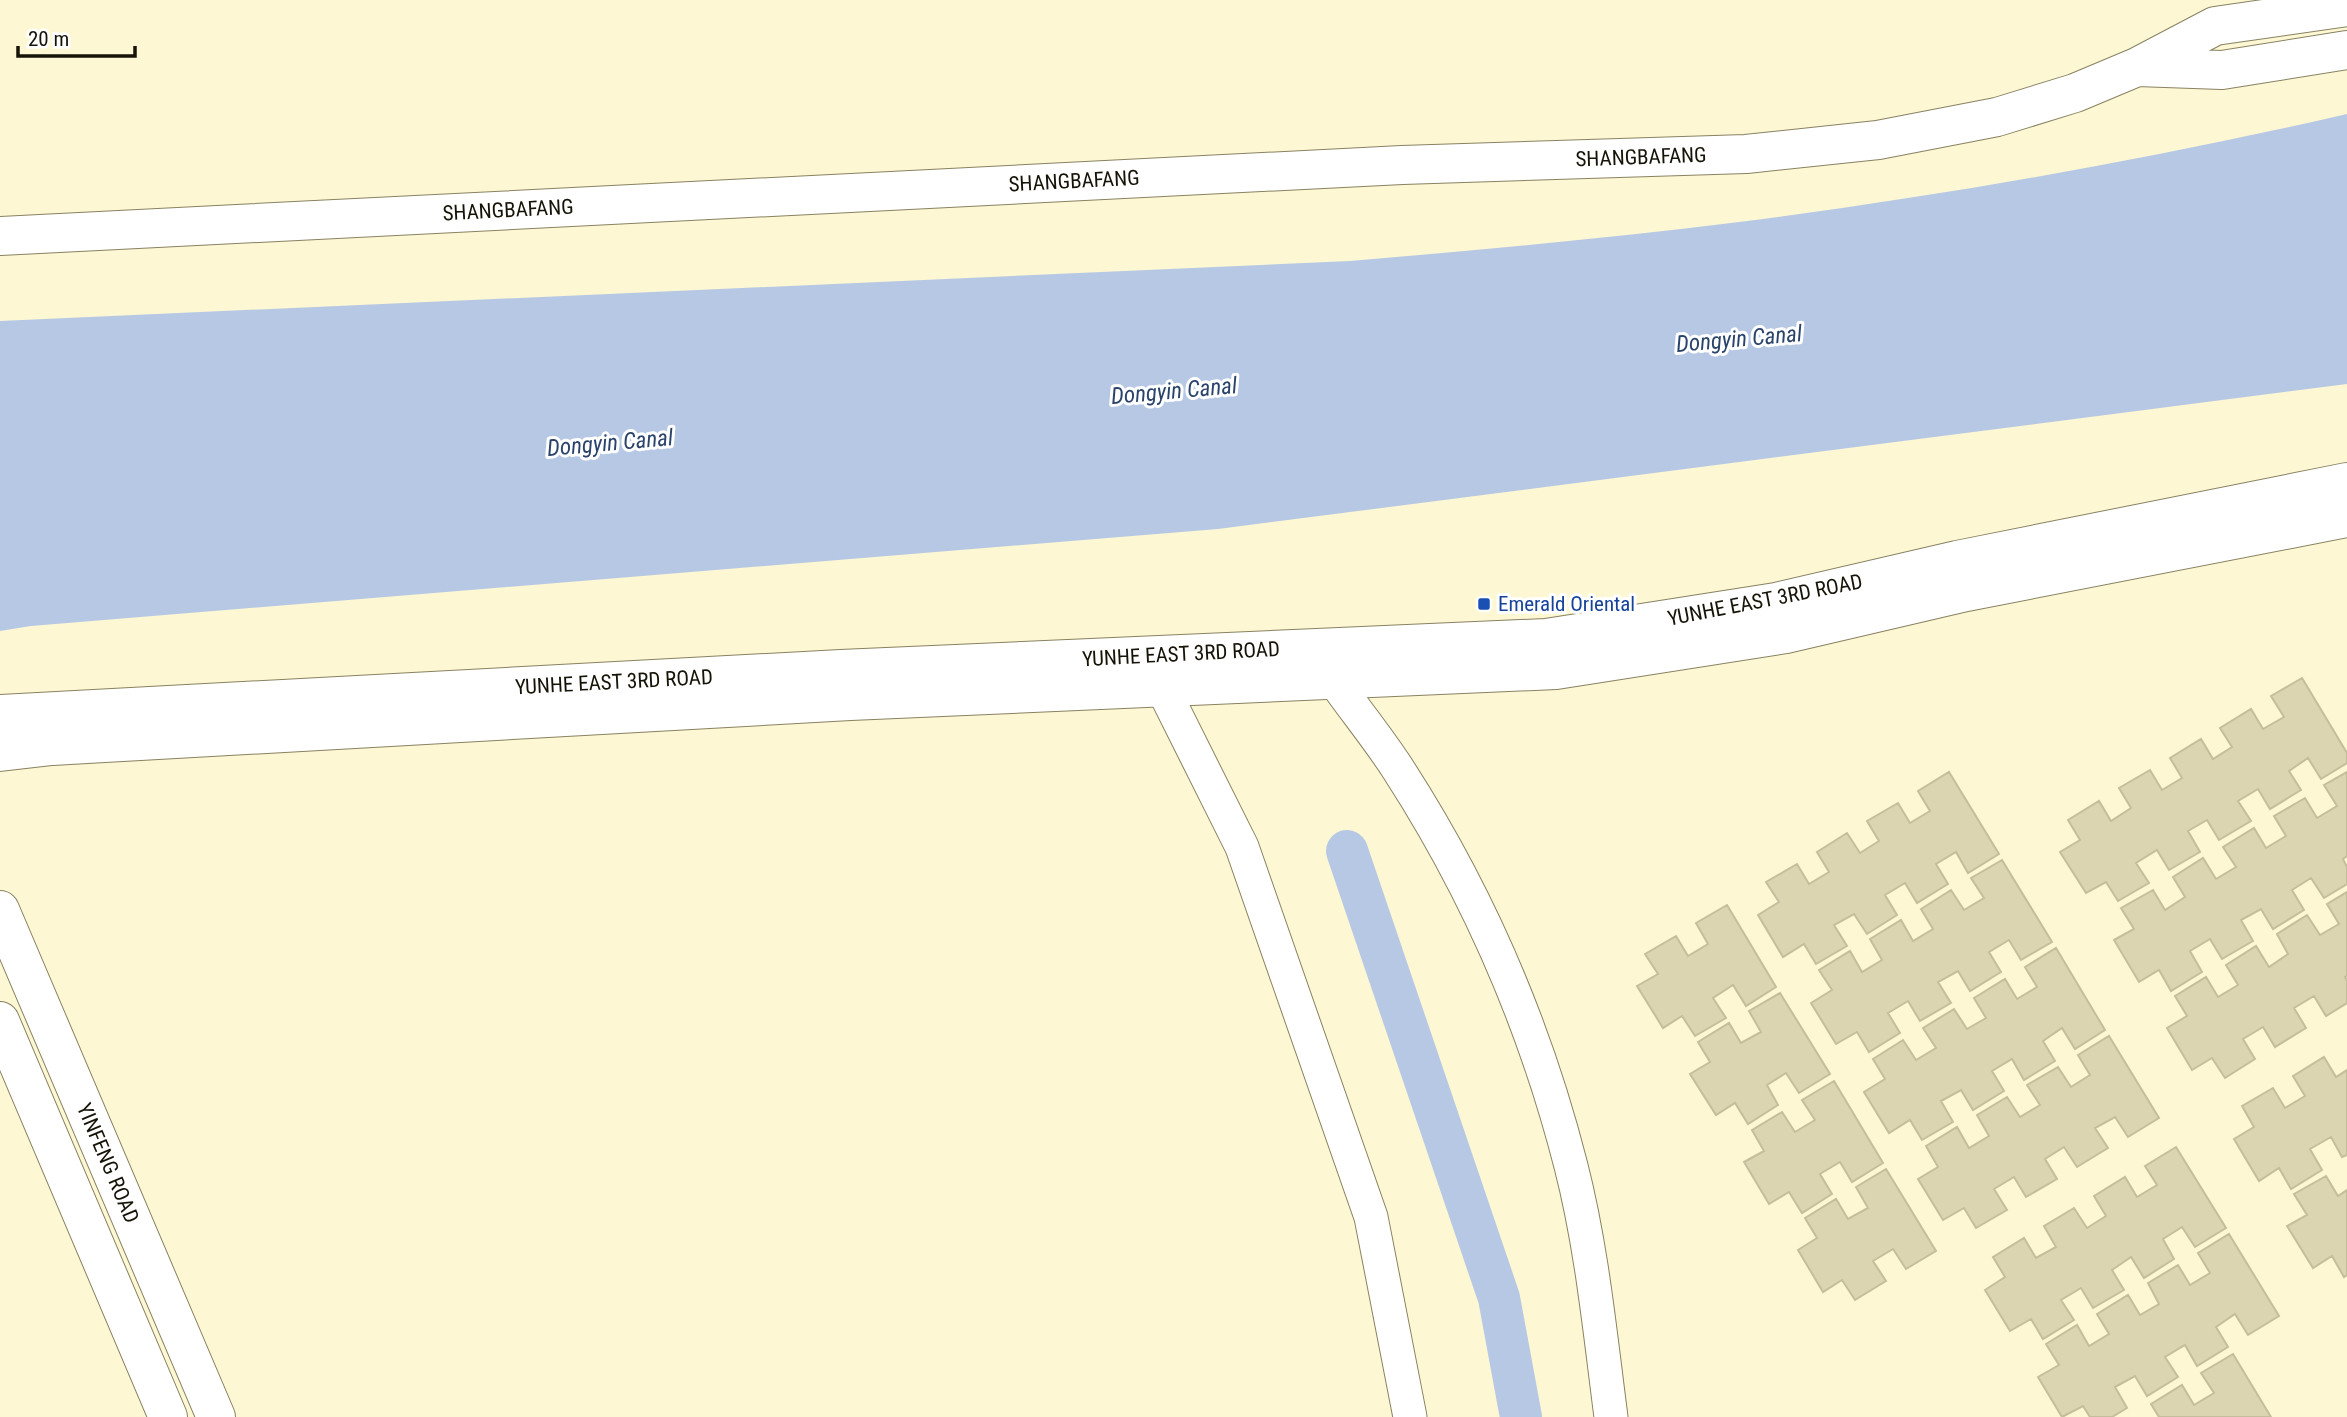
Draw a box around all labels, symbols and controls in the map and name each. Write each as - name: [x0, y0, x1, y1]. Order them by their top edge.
- scale bar: [18, 14, 135, 58]
- text: 20 m: [28, 27, 69, 51]
- street label: SHANGBAFANG: [1575, 143, 1707, 171]
- street label: SHANGBAFANG: [1008, 166, 1140, 196]
- street label: SHANGBAFANG: [442, 195, 574, 225]
- water label: Dongyin Canal: [1675, 320, 1804, 358]
- water label: Dongyin Canal: [1110, 372, 1239, 410]
- water label: Dongyin Canal: [546, 424, 675, 462]
- street label: YUNHE EAST 3RD ROAD: [1666, 569, 1864, 631]
- place label: Emerald Oriental: [1498, 592, 1635, 616]
- marker: Emerald Oriental: [1476, 596, 1492, 612]
- street label: YUNHE EAST 3RD ROAD: [1082, 637, 1280, 671]
- street label: YUNHE EAST 3RD ROAD: [515, 665, 713, 699]
- street label: YINFENG ROAD: [72, 1100, 144, 1226]

